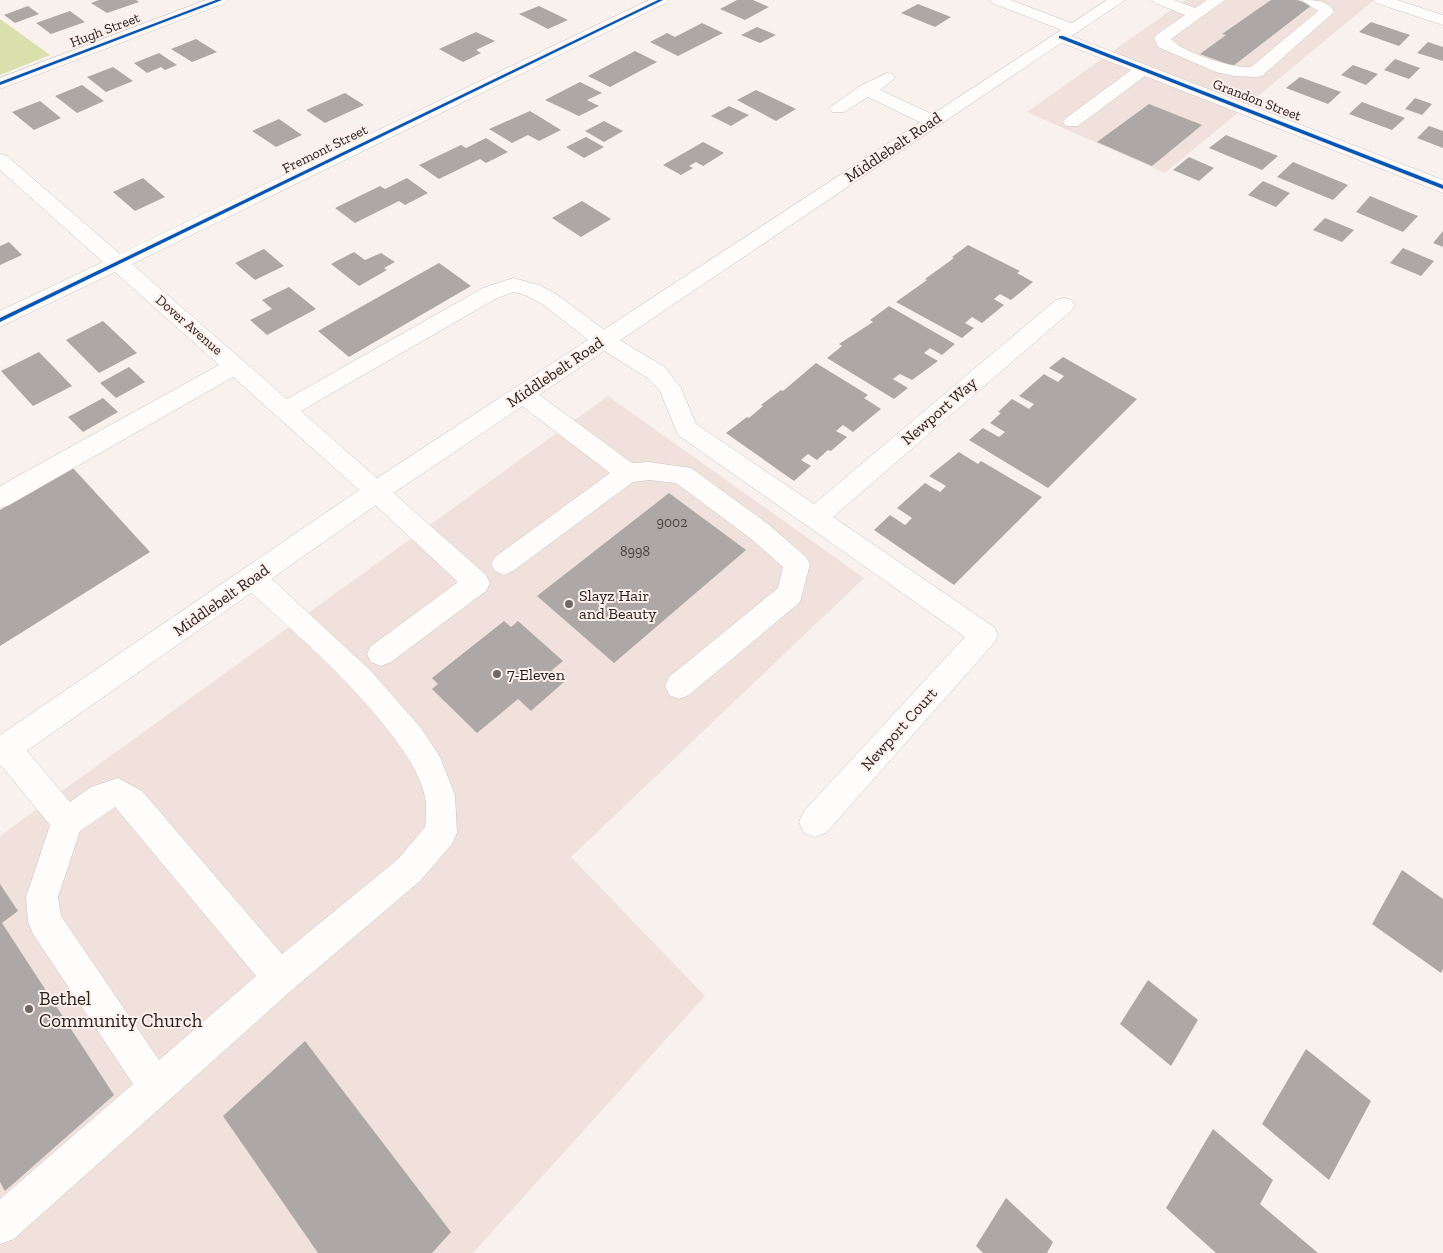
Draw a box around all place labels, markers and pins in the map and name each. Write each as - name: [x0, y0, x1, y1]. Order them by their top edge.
- place label: Slayz Hair and Beauty: [579, 586, 657, 623]
- marker: Slayz Hair and Beauty: [563, 598, 575, 610]
- place label: 7-Eleven: [507, 665, 566, 684]
- marker: 7-Eleven: [491, 668, 503, 680]
- place label: Bethel Community Church: [39, 987, 203, 1032]
- marker: Bethel Community Church: [23, 1003, 35, 1015]

